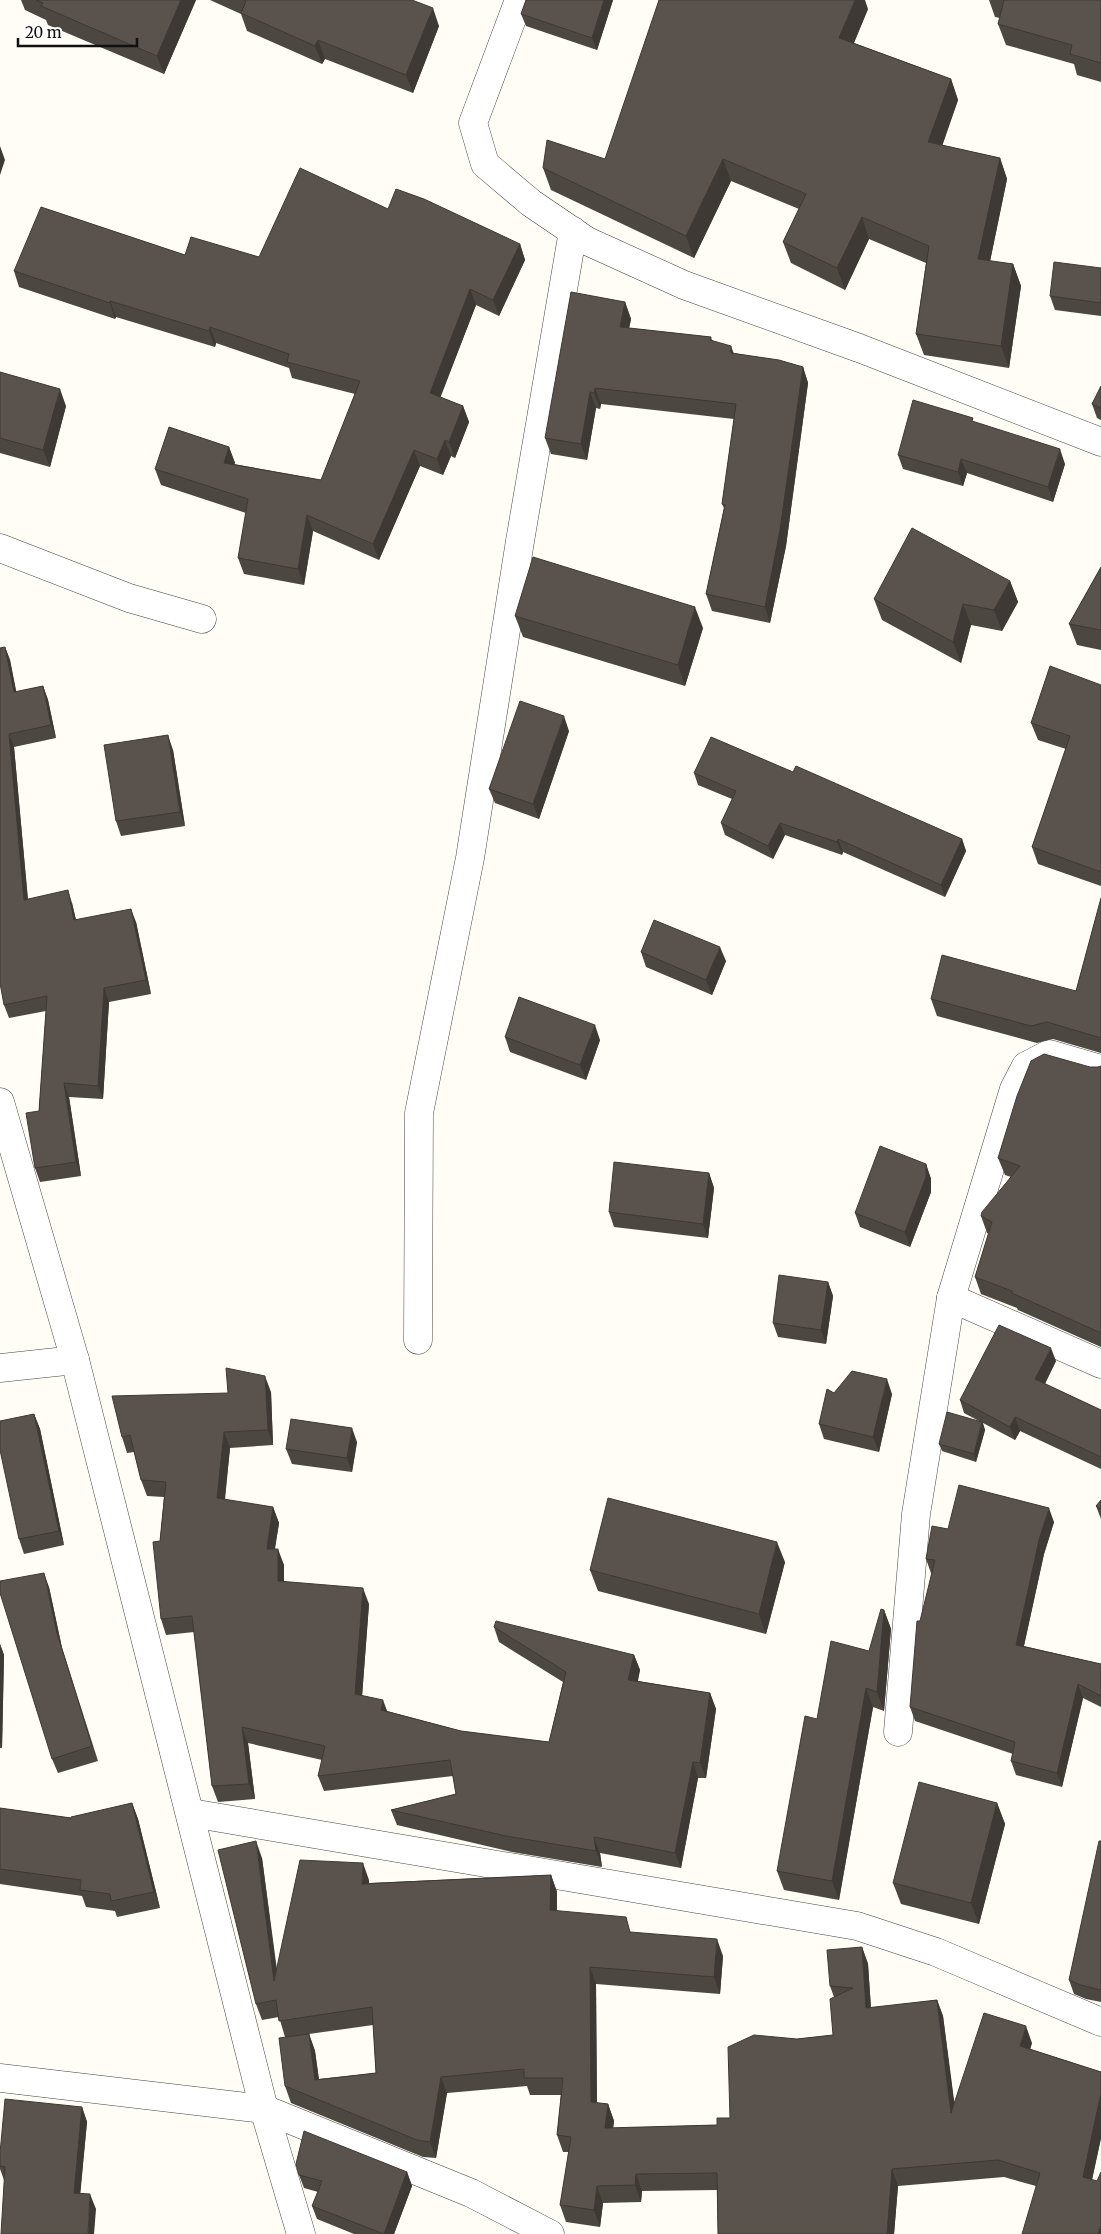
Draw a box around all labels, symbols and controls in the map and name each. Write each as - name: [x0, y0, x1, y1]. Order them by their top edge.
- scale bar: [18, 15, 136, 47]
- text: 20 m: [25, 23, 62, 42]

